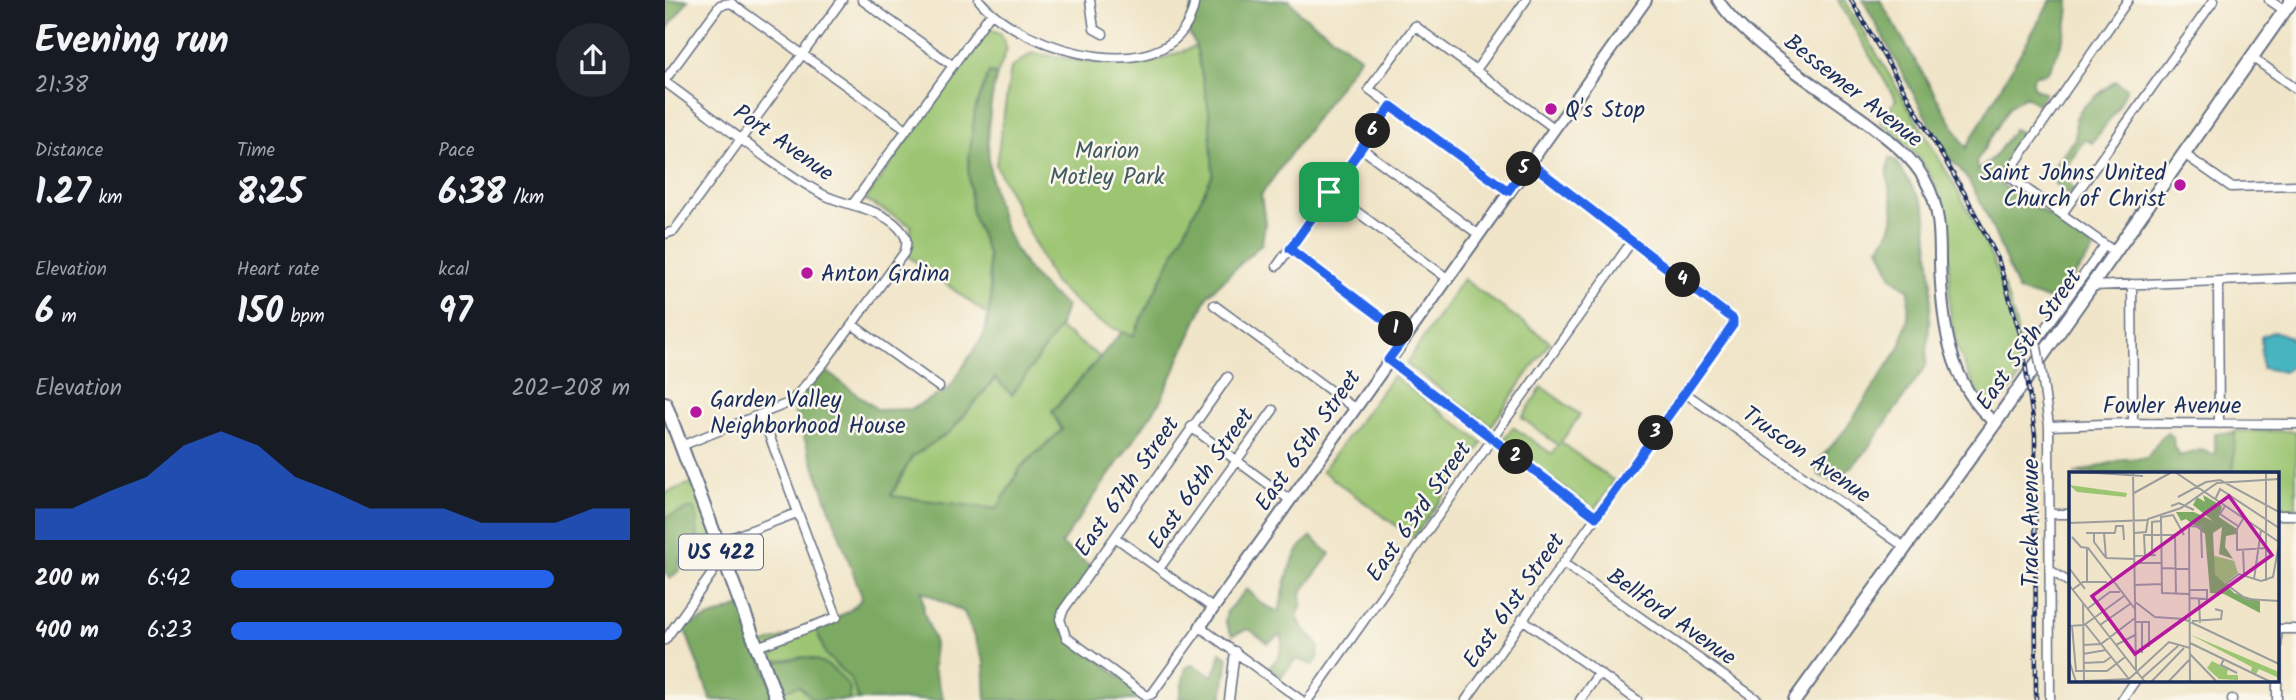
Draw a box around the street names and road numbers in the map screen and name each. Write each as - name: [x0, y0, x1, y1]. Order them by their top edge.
- street label: Bessemer Avenue: [1775, 26, 1930, 158]
- street label: Port Avenue: [725, 96, 841, 192]
- street label: East 55th Street: [1967, 261, 2093, 418]
- street label: East 65th Street: [1246, 362, 1372, 519]
- street label: Fowler Avenue: [2103, 389, 2241, 425]
- street label: Truscon Avenue: [1734, 398, 1878, 514]
- street label: East 66th Street: [1139, 400, 1265, 558]
- street label: East 67th Street: [1066, 409, 1190, 565]
- street label: East 63rd Street: [1358, 433, 1482, 590]
- street label: Track Avenue: [2014, 459, 2050, 587]
- street label: East 61st Street: [1454, 525, 1575, 676]
- road number: US 422: [679, 534, 763, 570]
- street label: Bellford Avenue: [1599, 559, 1743, 676]

